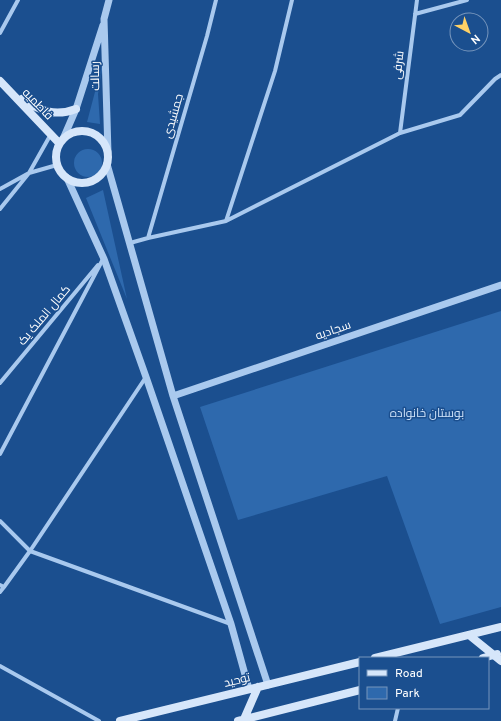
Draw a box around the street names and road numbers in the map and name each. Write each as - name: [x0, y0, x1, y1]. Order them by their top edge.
- street label: شرفی: [389, 50, 409, 80]
- street label: رسالت: [88, 61, 104, 91]
- street label: فاطمیه: [18, 85, 56, 124]
- street label: جمشیدی: [160, 92, 188, 140]
- street label: کمال الملک یک: [15, 282, 75, 349]
- street label: سجادیه: [313, 317, 353, 344]
- street label: توحید: [222, 670, 253, 692]

